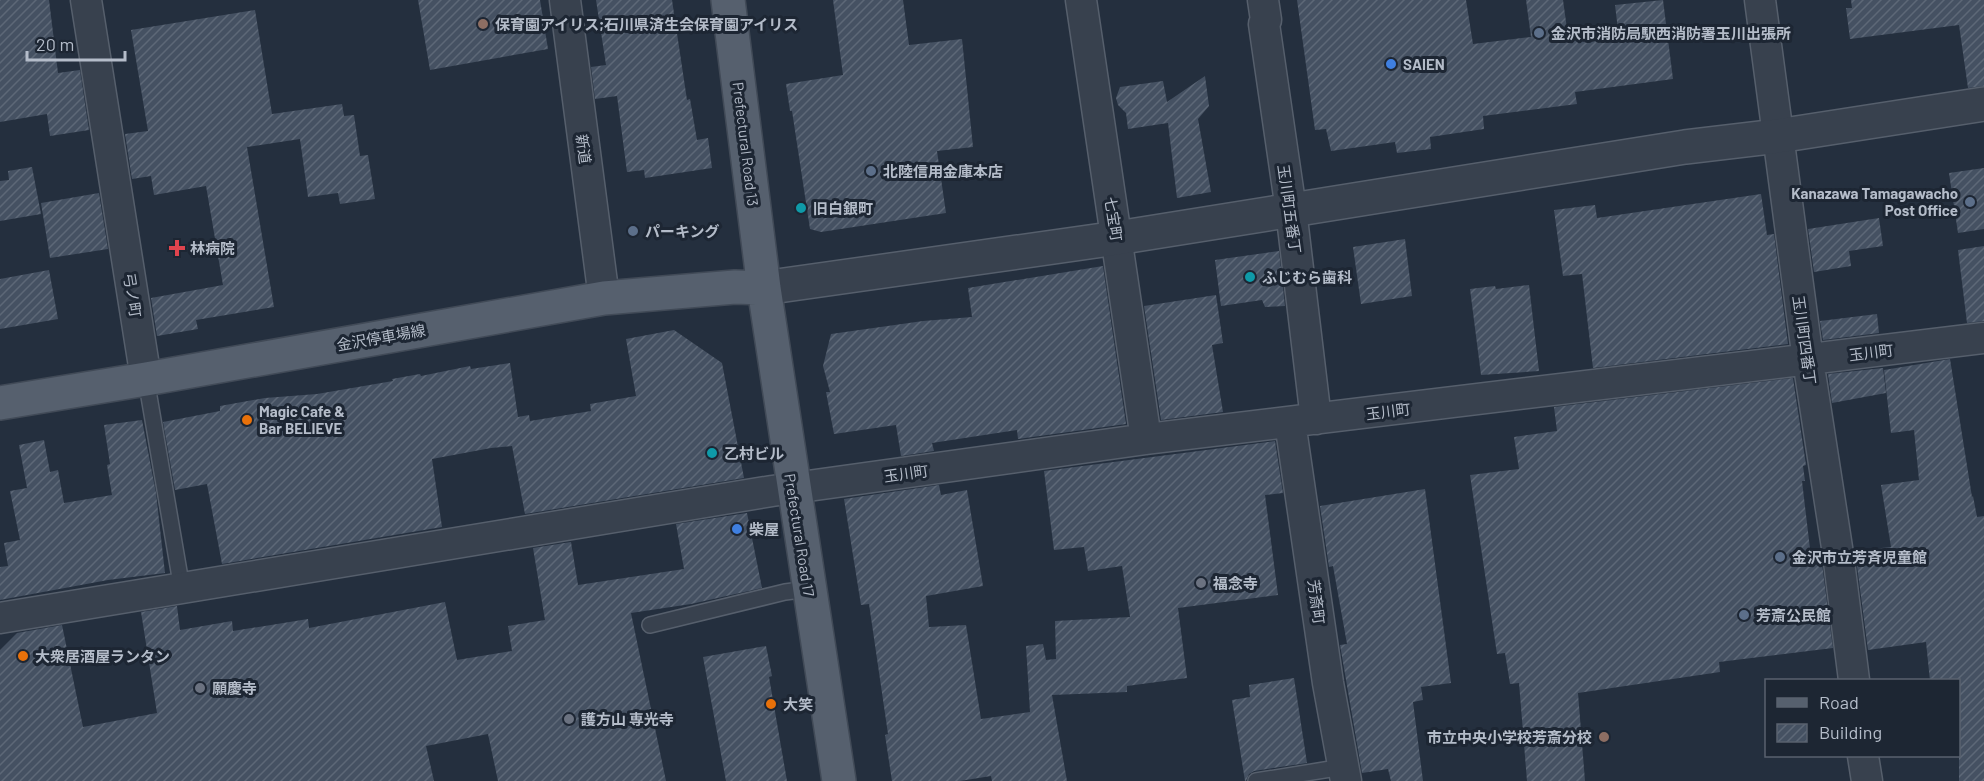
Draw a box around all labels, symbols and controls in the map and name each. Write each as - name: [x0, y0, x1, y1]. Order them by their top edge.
- place label: 保育園アイリス;石川県済生会保育園アイリス: [495, 15, 798, 33]
- marker: 保育園アイリス;石川県済生会保育園アイリス: [476, 17, 490, 31]
- scale bar: [27, 24, 124, 62]
- place label: 金沢市消防局駅西消防署玉川出張所: [1551, 24, 1791, 42]
- marker: 金沢市消防局駅西消防署玉川出張所: [1532, 26, 1546, 40]
- text: 20 m: [36, 33, 74, 55]
- place label: SAIEN: [1403, 55, 1445, 73]
- marker: SAIEN: [1384, 57, 1398, 71]
- street label: Prefectural Road 13: [729, 81, 763, 207]
- street label: 新道: [573, 133, 595, 165]
- place label: 北陸信用金庫本店: [883, 162, 1003, 180]
- street label: 玉川町五番丁: [1275, 163, 1305, 255]
- marker: 北陸信用金庫本店: [864, 164, 878, 178]
- place label: Kanazawa Tamagawacho Post Office: [1791, 184, 1958, 219]
- street label: 七宝町: [1102, 195, 1126, 243]
- marker: Kanazawa Tamagawacho Post Office: [1963, 195, 1977, 209]
- place label: 旧白銀町: [813, 199, 873, 217]
- marker: 旧白銀町: [794, 201, 808, 215]
- place label: パーキング: [645, 222, 720, 240]
- marker: パーキング: [626, 224, 640, 238]
- marker: 林病院: [168, 239, 186, 257]
- place label: 林病院: [190, 239, 235, 257]
- place label: ふじむら歯科: [1262, 268, 1352, 286]
- marker: ふじむら歯科: [1243, 270, 1257, 284]
- street label: 弓ノ町: [121, 271, 145, 319]
- street label: 玉川町四番丁: [1790, 294, 1820, 386]
- street label: 金沢停車場線: [335, 320, 427, 354]
- street label: 玉川町: [1848, 340, 1894, 364]
- street label: 玉川町: [1365, 399, 1411, 423]
- place label: Magic Cafe & Bar BELIEVE: [259, 402, 345, 437]
- marker: Magic Cafe & Bar BELIEVE: [240, 413, 254, 427]
- place label: 乙村ビル: [724, 444, 784, 462]
- marker: 乙村ビル: [705, 446, 719, 460]
- street label: 玉川町: [882, 461, 930, 485]
- street label: Prefectural Road 17: [781, 472, 819, 598]
- place label: 柴屋: [749, 520, 779, 538]
- marker: 柴屋: [730, 522, 744, 536]
- place label: 金沢市立芳斉児童館: [1792, 548, 1927, 566]
- marker: 金沢市立芳斉児童館: [1773, 550, 1787, 564]
- place label: 福念寺: [1212, 574, 1258, 592]
- marker: 福念寺: [1194, 576, 1208, 590]
- street label: 芳斎町: [1305, 578, 1329, 626]
- place label: 芳斎公民館: [1756, 606, 1831, 624]
- marker: 芳斎公民館: [1737, 608, 1751, 622]
- place label: 大衆居酒屋ランタン: [35, 647, 170, 665]
- marker: 大衆居酒屋ランタン: [16, 649, 30, 663]
- place label: 願慶寺: [212, 679, 257, 697]
- legend: [1765, 679, 1960, 757]
- marker: 願慶寺: [193, 681, 207, 695]
- text: Road: [1819, 691, 1859, 713]
- place label: 大笑: [783, 695, 813, 713]
- marker: 大笑: [764, 697, 778, 711]
- place label: 護方山 専光寺: [581, 710, 674, 728]
- marker: 護方山 専光寺: [562, 712, 576, 726]
- text: Building: [1819, 721, 1882, 743]
- place label: 市立中央小学校芳斎分校: [1427, 728, 1592, 746]
- marker: 市立中央小学校芳斎分校: [1597, 730, 1611, 744]

